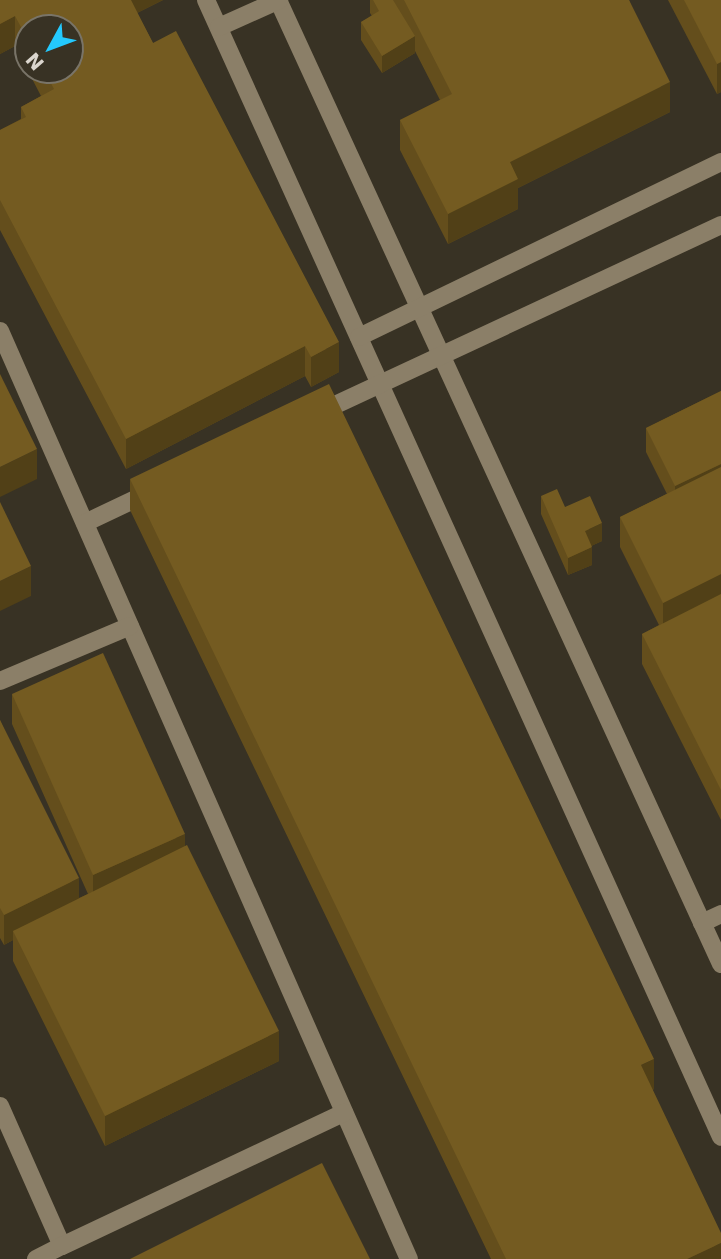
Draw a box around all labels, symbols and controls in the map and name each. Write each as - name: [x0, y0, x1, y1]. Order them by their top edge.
- north arrow: [14, 14, 84, 84]
- text: N: [21, 48, 48, 75]

